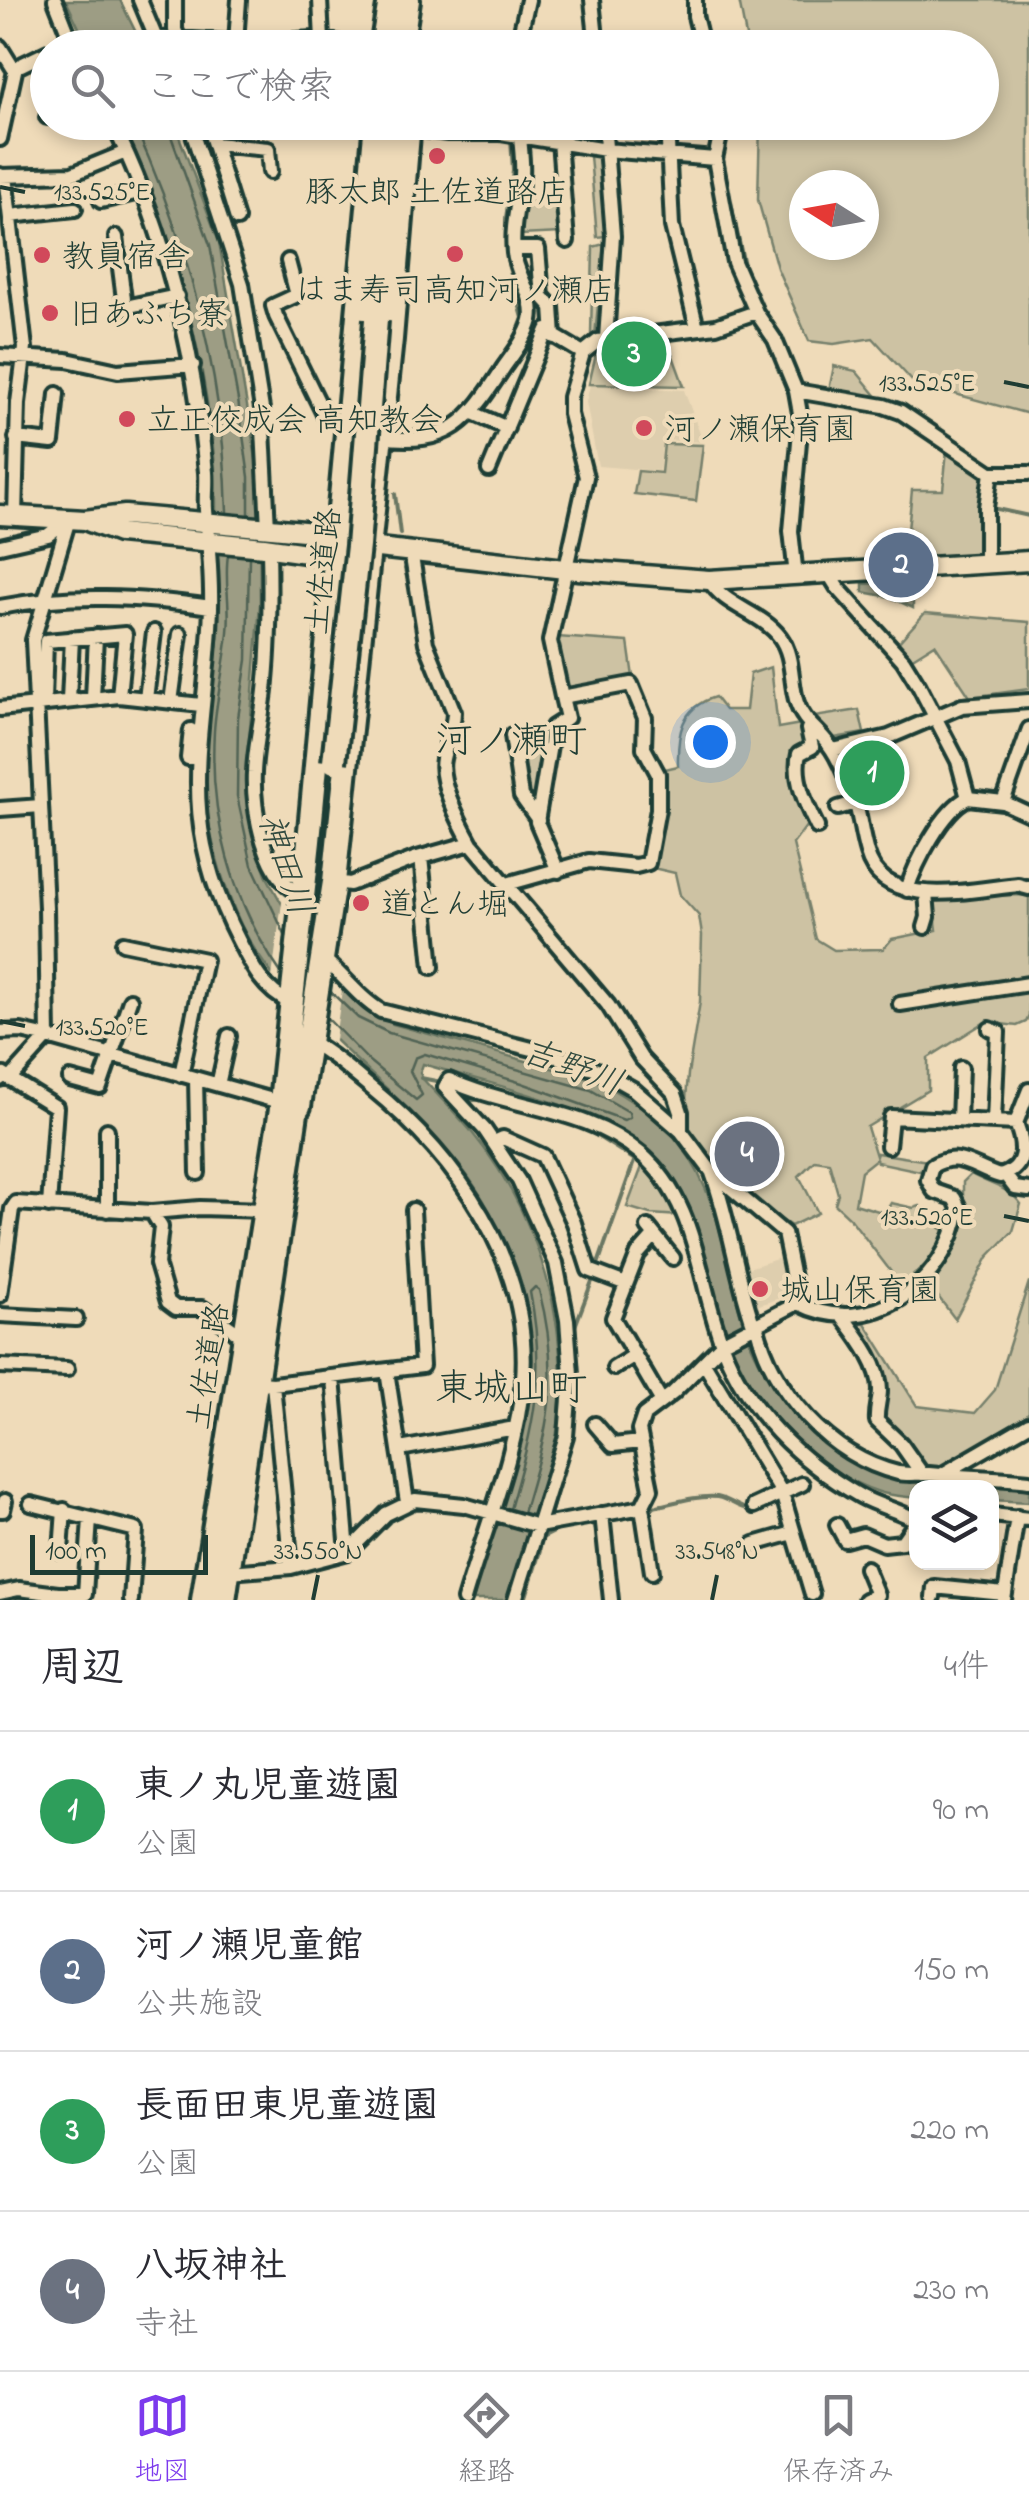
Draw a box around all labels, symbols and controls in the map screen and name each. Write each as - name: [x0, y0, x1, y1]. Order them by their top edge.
- search box: [30, 30, 999, 140]
- icon: search: [65, 58, 120, 113]
- text: ここで検索: [145, 61, 335, 117]
- marker: 豚太郎 土佐道路店: [426, 145, 448, 167]
- north arrow: [789, 170, 879, 260]
- place label: 豚太郎 土佐道路店: [305, 171, 569, 218]
- text: 133.525°E: [54, 176, 150, 212]
- place label: 教員宿舎: [62, 235, 190, 282]
- marker: はま寿司高知河ノ瀬店: [444, 243, 466, 265]
- marker: 教員宿舎: [31, 244, 53, 266]
- place label: はま寿司高知河ノ瀬店: [295, 269, 615, 316]
- place label: 旧あふち寮: [70, 293, 228, 340]
- marker: 旧あふち寮: [39, 302, 61, 324]
- pin: 3: [602, 316, 666, 392]
- text: 133.525°E: [879, 367, 975, 403]
- place label: 立正佼成会 高知教会: [147, 399, 443, 446]
- marker: 立正佼成会 高知教会: [116, 408, 138, 430]
- place label: 河ノ瀬保育園: [664, 408, 856, 455]
- marker: 河ノ瀬保育園: [633, 417, 655, 439]
- street label: 土佐道路: [295, 505, 356, 637]
- pin: 2: [868, 528, 934, 602]
- district label: 河ノ瀬町: [435, 715, 587, 771]
- your location: [685, 717, 736, 768]
- pin: 1: [840, 736, 904, 810]
- water label: 神田川: [243, 807, 324, 923]
- place label: 道とん堀: [381, 883, 509, 930]
- marker: 道とん堀: [350, 892, 372, 914]
- text: 133.520°E: [55, 1011, 149, 1047]
- water label: 吉野川: [514, 1027, 630, 1111]
- pin: 4: [714, 1116, 780, 1192]
- text: 133.520°E: [880, 1201, 974, 1237]
- place label: 城山保育園: [780, 1269, 940, 1316]
- marker: 城山保育園: [749, 1278, 771, 1300]
- street label: 土佐道路: [177, 1300, 244, 1433]
- district label: 東城山町: [435, 1363, 587, 1419]
- map controls: [909, 1480, 999, 1570]
- button: layers: [909, 1480, 999, 1570]
- scale bar: [30, 1530, 208, 1574]
- text: 100 m: [45, 1532, 107, 1573]
- text: 33.550°N: [274, 1535, 362, 1571]
- text: 33.548°N: [675, 1535, 759, 1571]
- text: 周辺: [40, 1639, 124, 1700]
- text: 4件: [944, 1645, 989, 1692]
- text: 東ノ丸児童遊園: [135, 1760, 401, 1816]
- text: 1: [67, 1788, 78, 1835]
- text: 90 m: [933, 1788, 989, 1835]
- text: 公園: [135, 1822, 199, 1869]
- text: 河ノ瀬児童館: [135, 1920, 363, 1976]
- text: 2: [65, 1948, 80, 1995]
- text: 150 m: [914, 1948, 989, 1995]
- text: 公共施設: [135, 1982, 263, 2029]
- text: 長面田東児童遊園: [135, 2080, 439, 2136]
- text: 3: [66, 2108, 79, 2155]
- text: 220 m: [911, 2108, 989, 2155]
- text: 公園: [135, 2142, 199, 2189]
- text: 八坂神社: [135, 2240, 287, 2296]
- text: 4: [66, 2268, 79, 2315]
- text: 230 m: [913, 2268, 989, 2315]
- text: 寺社: [135, 2302, 199, 2349]
- tab: 地図: [134, 2388, 190, 2494]
- tab: 経路: [458, 2388, 515, 2494]
- tab: 保存済み: [783, 2388, 895, 2494]

